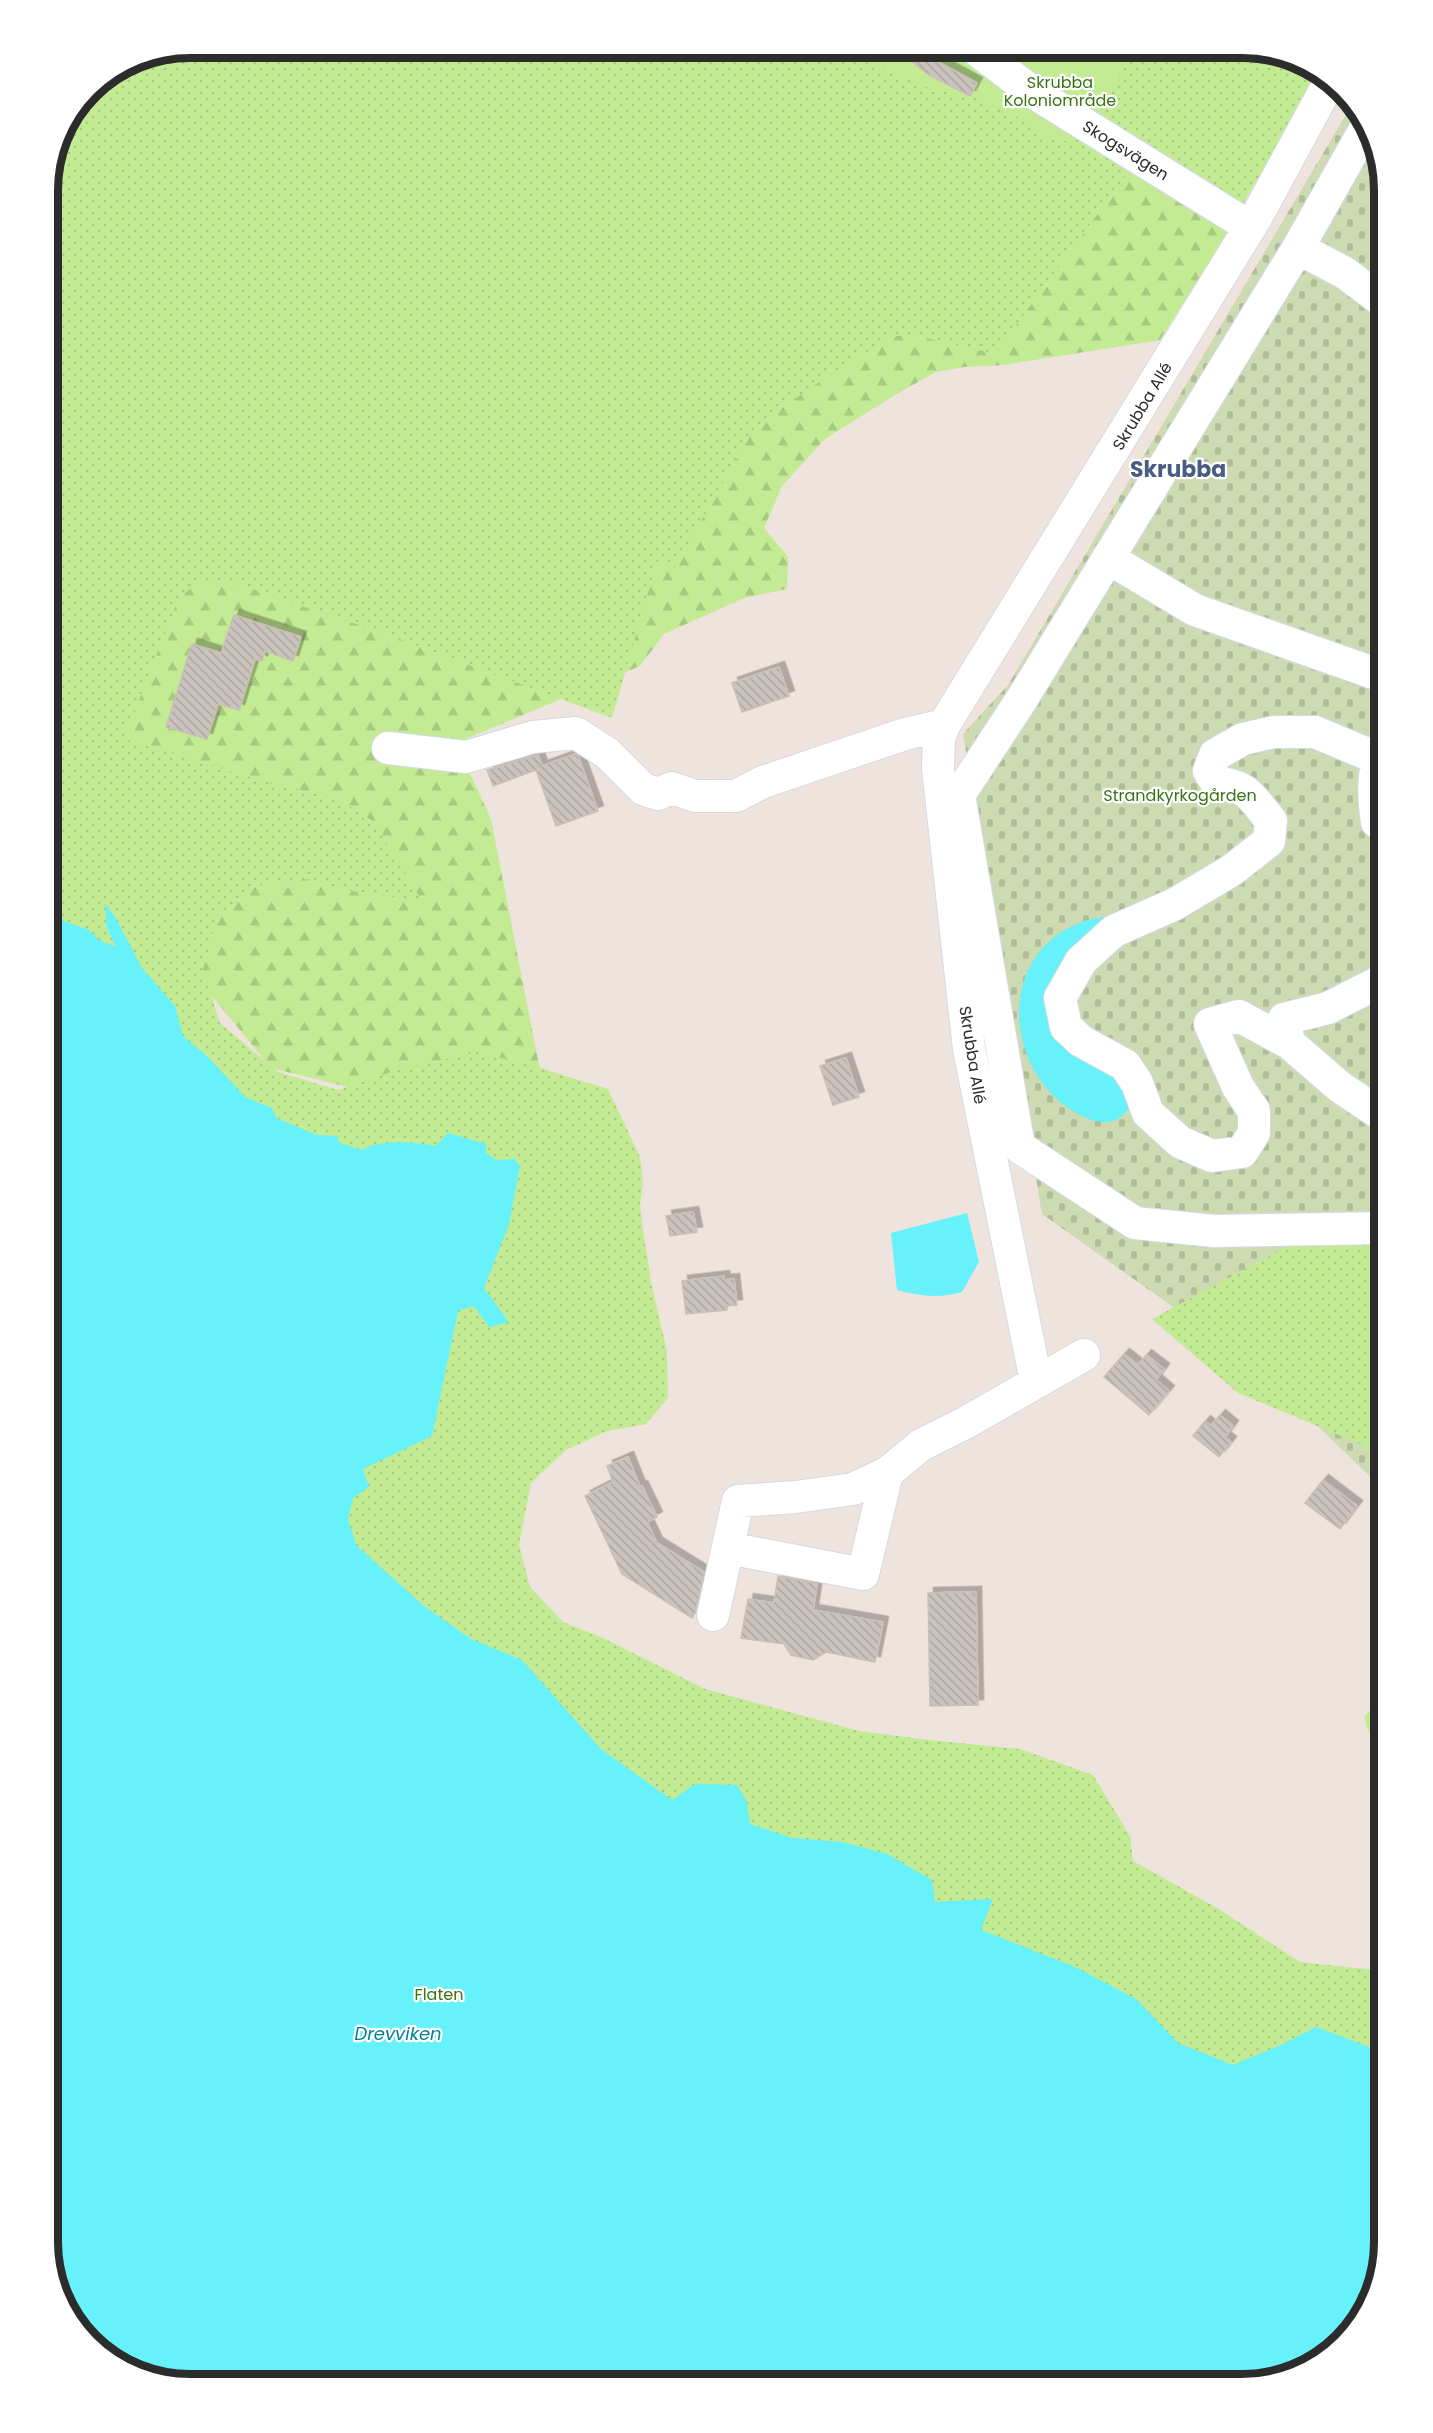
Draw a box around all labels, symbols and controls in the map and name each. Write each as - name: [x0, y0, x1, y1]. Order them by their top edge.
- park label: Skrubba Koloniområde: [1004, 71, 1116, 112]
- street label: Skogsvägen: [1078, 115, 1173, 186]
- street label: Skrubba Allé: [1107, 358, 1178, 455]
- district label: Skrubba: [1130, 454, 1226, 485]
- park label: Strandkyrkogården: [1103, 784, 1257, 807]
- street label: Skrubba Allé: [953, 1004, 992, 1106]
- park label: Flaten: [415, 1983, 463, 2006]
- water label: Drevviken: [354, 2021, 442, 2046]

